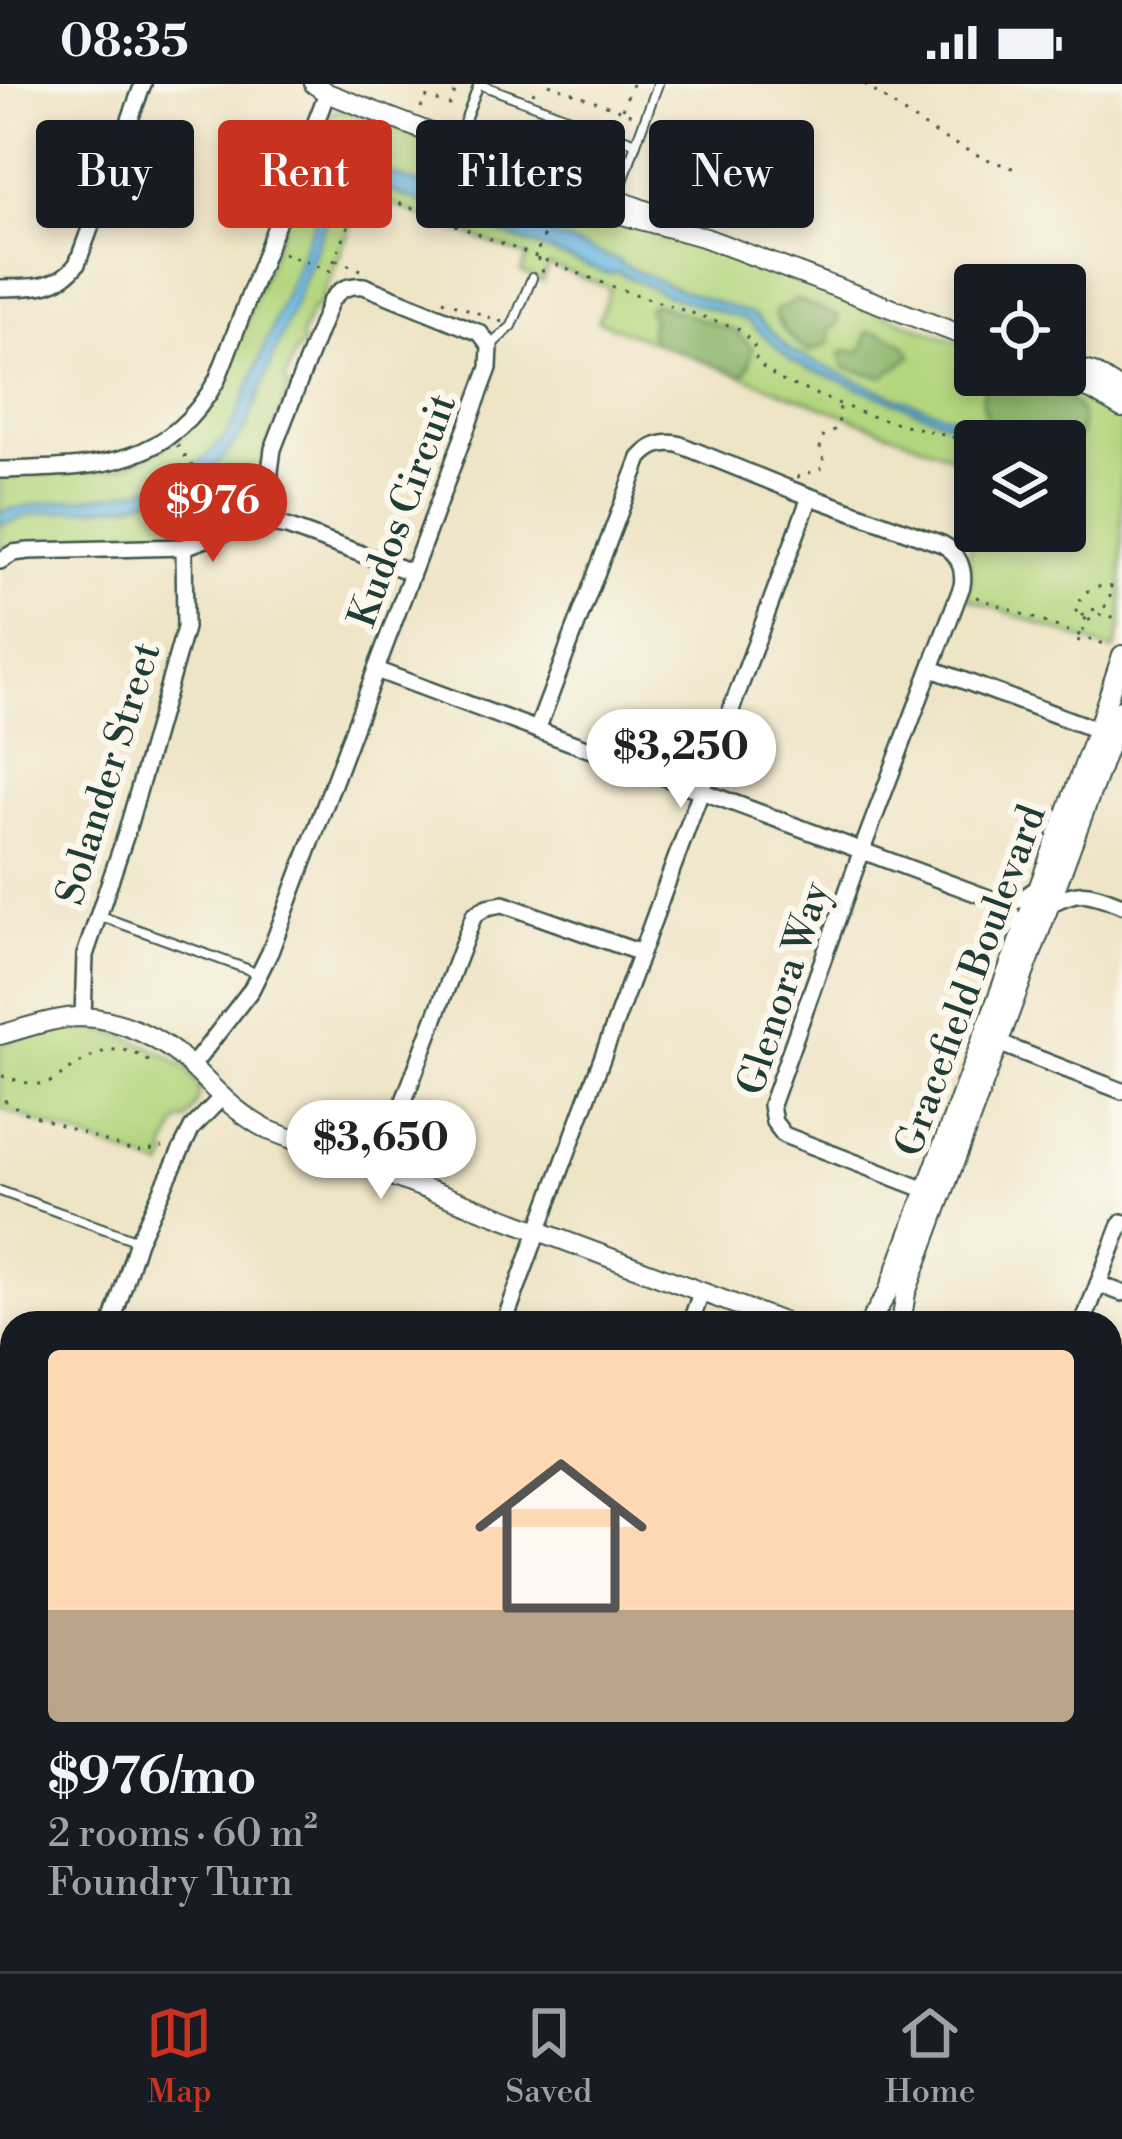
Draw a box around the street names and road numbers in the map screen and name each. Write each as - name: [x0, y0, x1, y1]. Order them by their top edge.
- street label: Kudos Circuit: [338, 387, 468, 634]
- street label: Solander Street: [46, 637, 173, 911]
- street label: Gracefield Boulevard: [885, 799, 1058, 1163]
- street label: Glenora Way: [727, 875, 842, 1101]

